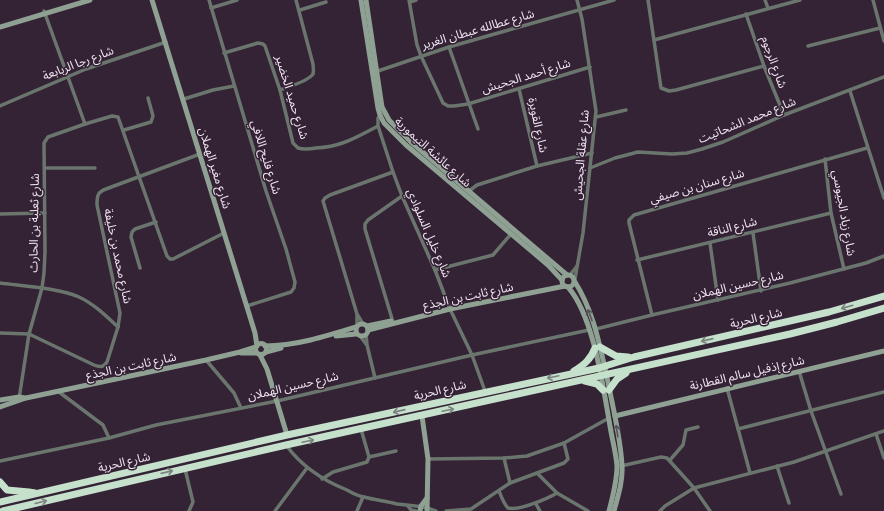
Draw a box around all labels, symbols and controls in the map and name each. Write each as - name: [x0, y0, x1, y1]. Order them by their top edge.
- street label: شارع عطالله عبطان الغرير: [418, 3, 536, 54]
- street label: شارع الرجوم: [756, 33, 793, 91]
- street label: شارع رجا الربابعة: [39, 40, 116, 85]
- street label: شارع حميد الخضير: [270, 51, 314, 141]
- street label: شارع أحمد الجحيش: [479, 53, 573, 98]
- street label: شارع محمد الشحاتيت: [695, 91, 799, 148]
- street label: شارع القويرة: [523, 95, 554, 154]
- street label: شارع عقلة الجحيش: [567, 109, 594, 201]
- street label: شارع عائشة التيمورية: [391, 112, 476, 191]
- street label: شارع فليح اللافي: [245, 117, 287, 197]
- street label: شارع مغير الهملان: [194, 125, 237, 211]
- street label: شارع سنان بن صيفي: [647, 163, 747, 209]
- street label: شارع زياد الجيوسي: [827, 168, 861, 258]
- street label: شارع ثعلبة بن الحارث: [23, 173, 44, 273]
- street label: شارع خليل السلوادي: [401, 185, 457, 281]
- street label: شارع محمد بن خليفة: [99, 207, 138, 305]
- street label: شارع الناقة: [705, 211, 759, 242]
- street label: شارع حسين الهملان: [690, 265, 785, 304]
- street label: شارع ثابت بن الجذع: [421, 277, 515, 314]
- street label: شارع الحرية: [728, 302, 784, 333]
- one-way arrow: [841, 304, 854, 312]
- one-way arrow: [586, 309, 594, 321]
- one-way arrow: [700, 336, 713, 344]
- street label: شارع ثابت بن الجذع: [84, 347, 178, 384]
- street label: شارع إذفيل سالم القطارنة: [687, 350, 806, 395]
- street label: شارع حسين الهملان: [245, 366, 340, 405]
- street label: شارع الحرية: [412, 374, 468, 405]
- one-way arrow: [547, 374, 560, 382]
- one-way arrow: [442, 405, 455, 413]
- one-way arrow: [393, 407, 406, 415]
- one-way arrow: [613, 425, 621, 438]
- one-way arrow: [301, 436, 314, 444]
- street label: شارع الحرية: [96, 446, 152, 477]
- one-way arrow: [160, 468, 173, 476]
- one-way arrow: [34, 498, 47, 505]

